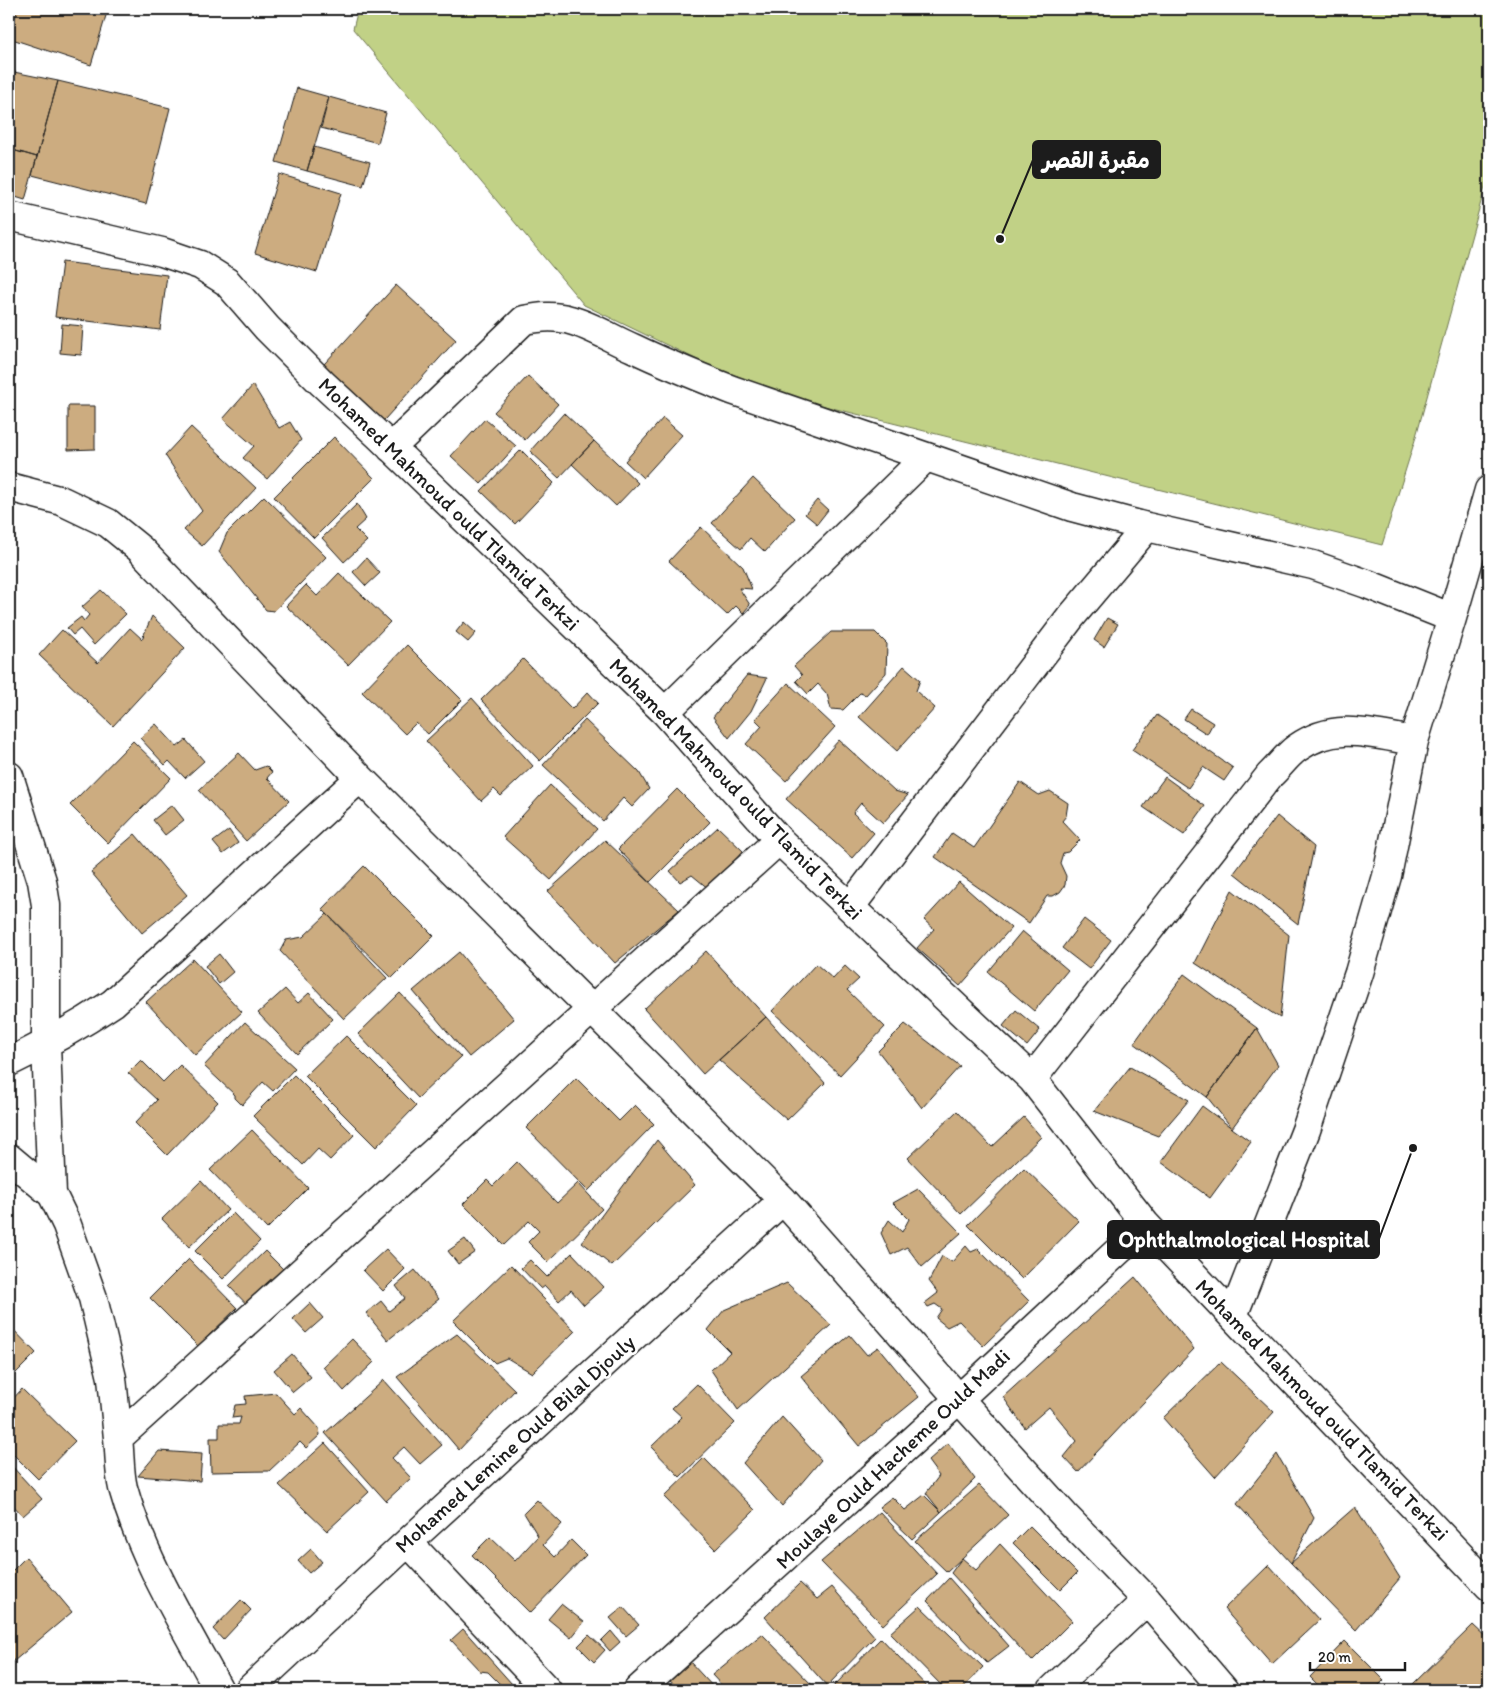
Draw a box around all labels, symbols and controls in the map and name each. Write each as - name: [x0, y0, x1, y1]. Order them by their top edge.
- callout: مقبرة القصر: [1033, 141, 1160, 178]
- text: مقبرة القصر: [1040, 147, 1150, 174]
- street label: Mohamed Mahmoud ould Tlamid Terkzi: [313, 372, 585, 636]
- street label: Mohamed Mahmoud ould Tlamid Terkzi: [604, 653, 868, 925]
- callout: Ophthalmological Hospital: [1108, 1221, 1379, 1258]
- text: Ophthalmological Hospital: [1118, 1226, 1371, 1253]
- street label: Mohamed Mahmoud ould Tlamid Terkzi: [1190, 1274, 1454, 1546]
- street label: Mohamed Lemine Ould Bilal Djouly: [390, 1329, 640, 1558]
- street label: Moulaye Ould Hacheme Ould Madi: [770, 1343, 1015, 1574]
- scale bar: [1310, 1639, 1406, 1671]
- text: 20 m: [1318, 1648, 1352, 1666]

